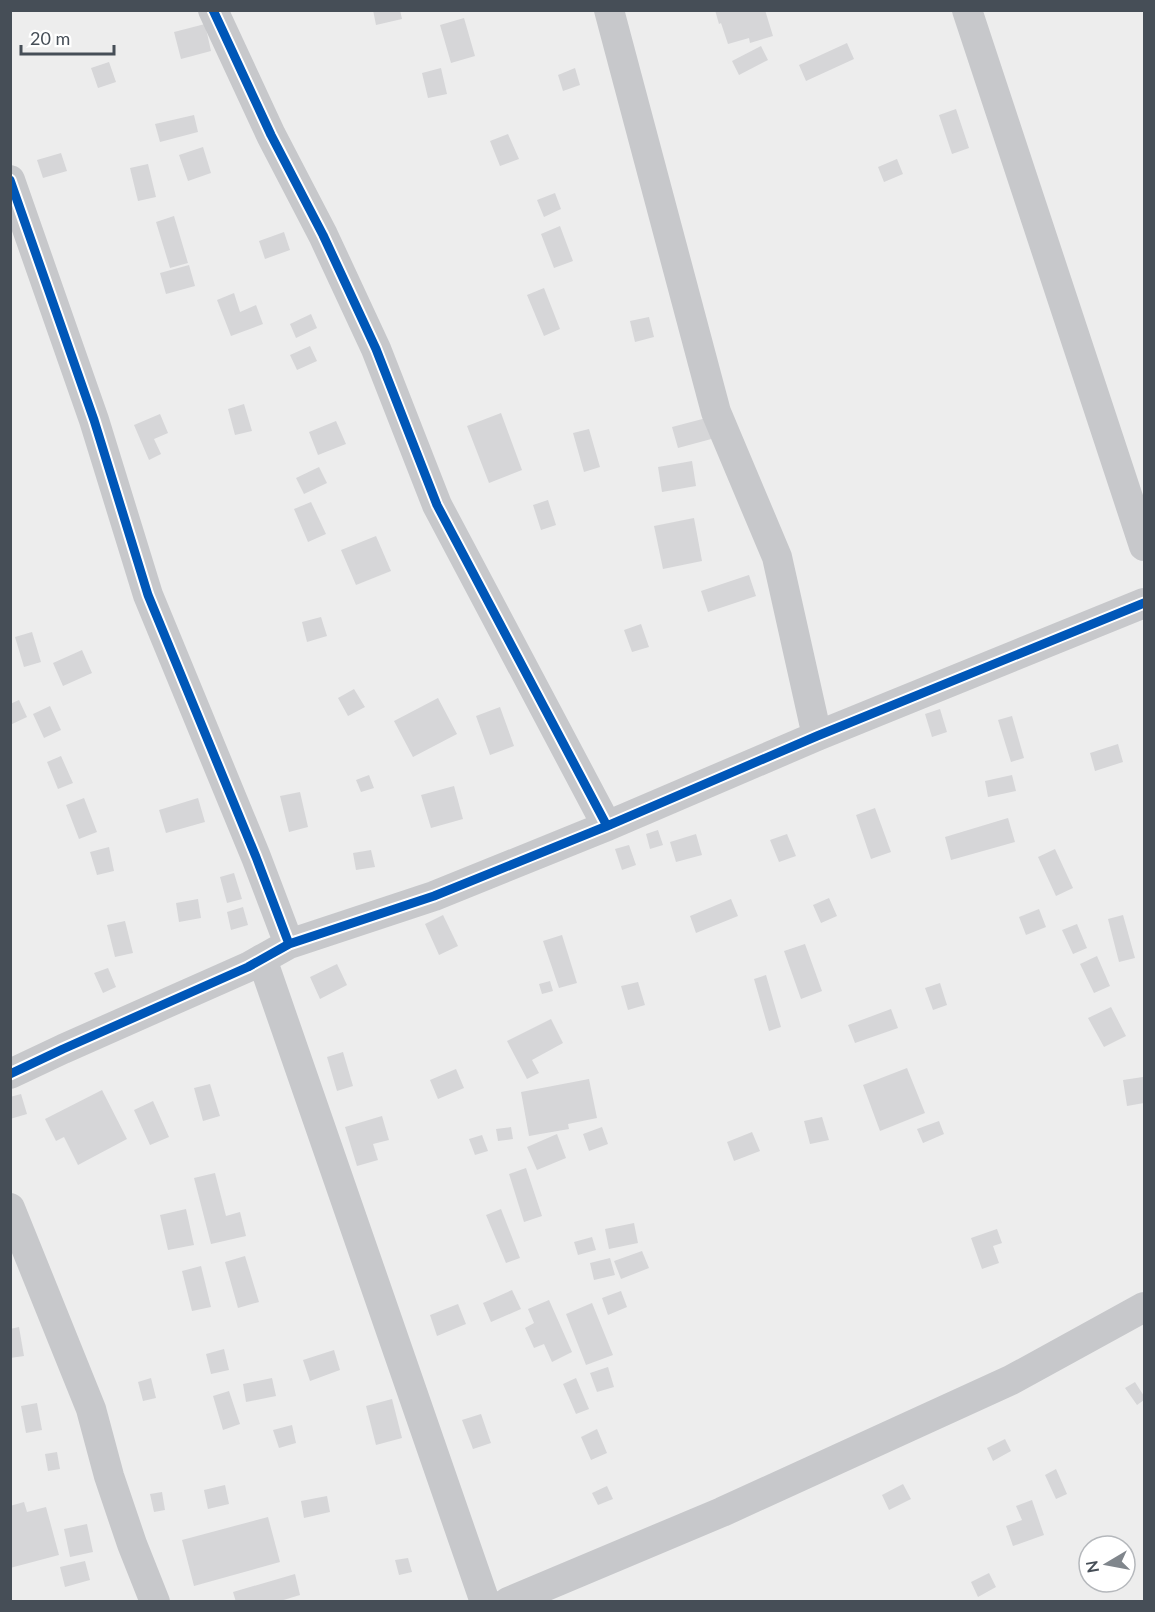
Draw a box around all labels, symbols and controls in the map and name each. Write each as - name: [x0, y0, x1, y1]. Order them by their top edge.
- scale bar: [21, 18, 114, 56]
- text: 20 m: [30, 27, 70, 49]
- north arrow: [1077, 1534, 1137, 1594]
- text: N: [1081, 1559, 1102, 1574]

